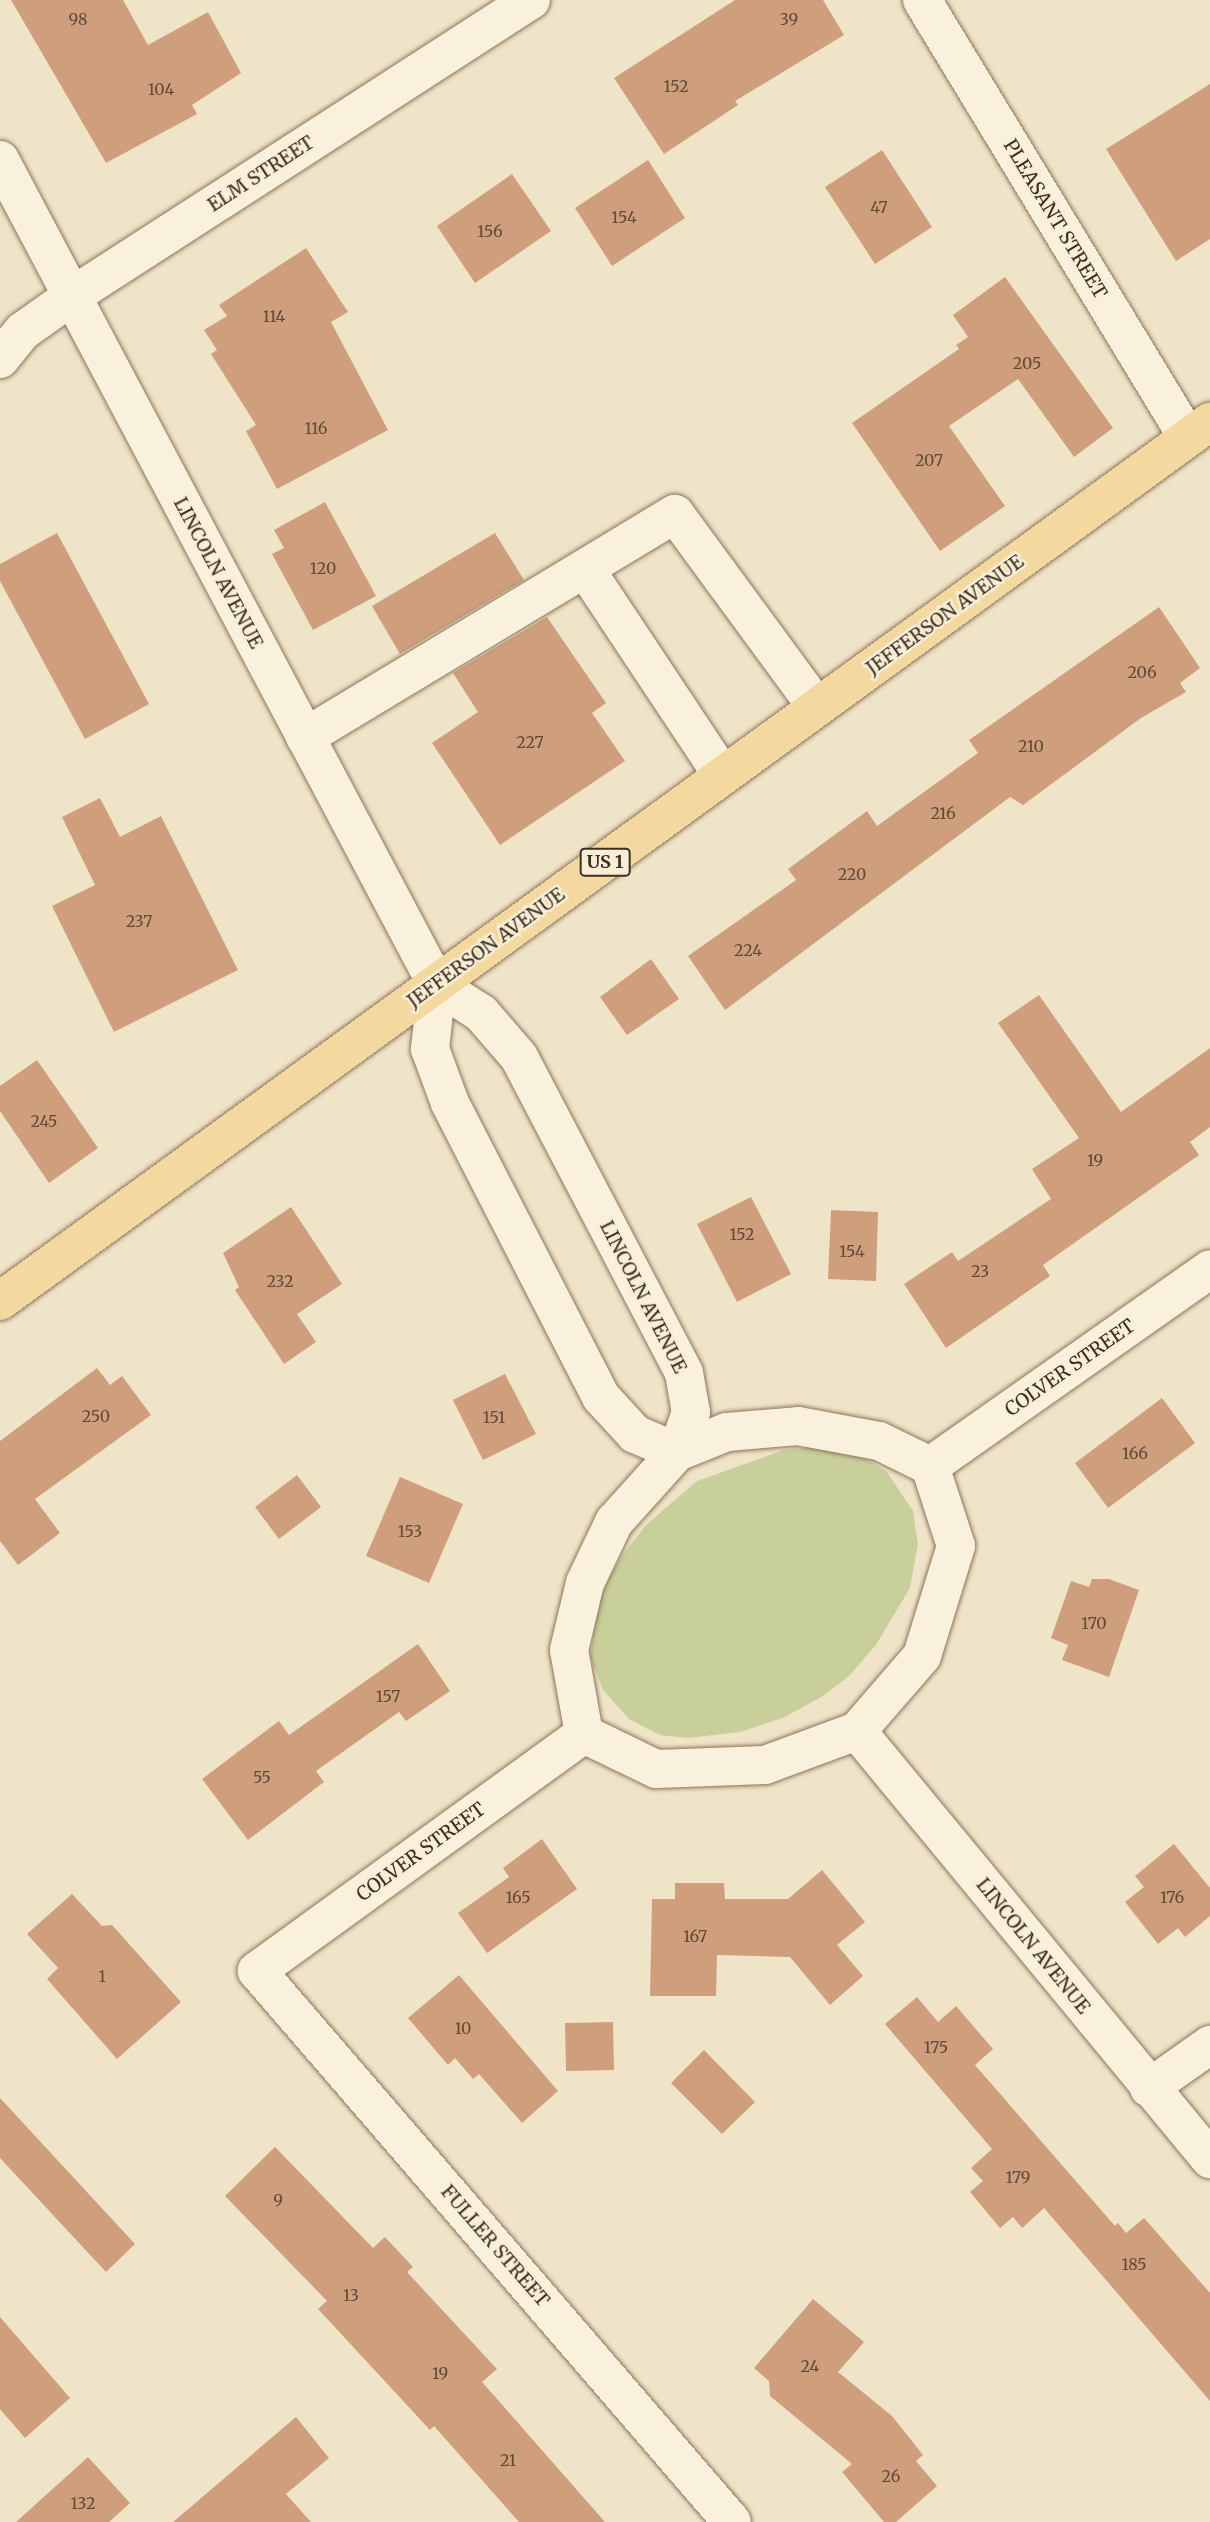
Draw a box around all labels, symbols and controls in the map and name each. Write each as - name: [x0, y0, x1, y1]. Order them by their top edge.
- house number: 98: [69, 9, 87, 29]
- house number: 39: [780, 9, 798, 29]
- house number: 152: [664, 76, 688, 96]
- house number: 104: [148, 79, 174, 99]
- street label: ELM STREET: [204, 131, 318, 217]
- street label: PLEASANT STREET: [998, 135, 1112, 303]
- house number: 47: [870, 197, 888, 217]
- house number: 154: [611, 207, 637, 227]
- house number: 156: [477, 221, 503, 241]
- house number: 114: [263, 306, 285, 326]
- house number: 205: [1013, 353, 1041, 373]
- house number: 116: [304, 418, 328, 438]
- house number: 207: [915, 450, 943, 470]
- street label: LINCOLN AVENUE: [169, 494, 267, 652]
- street label: JEFFERSON AVENUE: [862, 550, 1028, 680]
- house number: 120: [310, 558, 336, 578]
- house number: 206: [1127, 662, 1157, 682]
- house number: 227: [516, 732, 544, 752]
- house number: 210: [1018, 736, 1044, 756]
- house number: 216: [930, 803, 956, 823]
- road number: US 1: [579, 848, 631, 876]
- house number: 220: [838, 864, 866, 884]
- street label: JEFFERSON AVENUE: [403, 883, 569, 1013]
- house number: 237: [126, 911, 152, 931]
- house number: 224: [734, 940, 762, 960]
- house number: 245: [31, 1111, 57, 1131]
- house number: 19: [1087, 1150, 1103, 1170]
- street label: LINCOLN AVENUE: [595, 1217, 691, 1377]
- house number: 152: [730, 1224, 754, 1244]
- house number: 154: [839, 1241, 865, 1261]
- house number: 23: [971, 1261, 989, 1281]
- house number: 232: [266, 1271, 294, 1291]
- street label: COLVER STREET: [1001, 1315, 1139, 1421]
- house number: 250: [82, 1406, 110, 1426]
- house number: 151: [483, 1407, 505, 1427]
- house number: 166: [1122, 1443, 1148, 1463]
- house number: 153: [398, 1521, 422, 1541]
- house number: 170: [1081, 1613, 1107, 1633]
- house number: 157: [376, 1686, 400, 1706]
- house number: 55: [253, 1767, 271, 1787]
- street label: COLVER STREET: [352, 1798, 490, 1906]
- street label: LINCOLN AVENUE: [971, 1874, 1095, 2018]
- house number: 165: [506, 1887, 530, 1907]
- house number: 176: [1160, 1887, 1184, 1907]
- house number: 167: [683, 1926, 707, 1946]
- house number: 1: [98, 1966, 106, 1986]
- house number: 10: [455, 2018, 471, 2038]
- house number: 175: [924, 2037, 948, 2057]
- house number: 179: [1006, 2167, 1030, 2187]
- street label: FULLER STREET: [436, 2181, 554, 2311]
- house number: 9: [273, 2190, 283, 2210]
- house number: 185: [1122, 2254, 1146, 2274]
- house number: 13: [343, 2285, 359, 2305]
- house number: 24: [801, 2356, 819, 2376]
- house number: 19: [432, 2363, 448, 2383]
- house number: 21: [500, 2450, 516, 2470]
- house number: 26: [882, 2466, 900, 2486]
- house number: 132: [71, 2493, 95, 2513]

